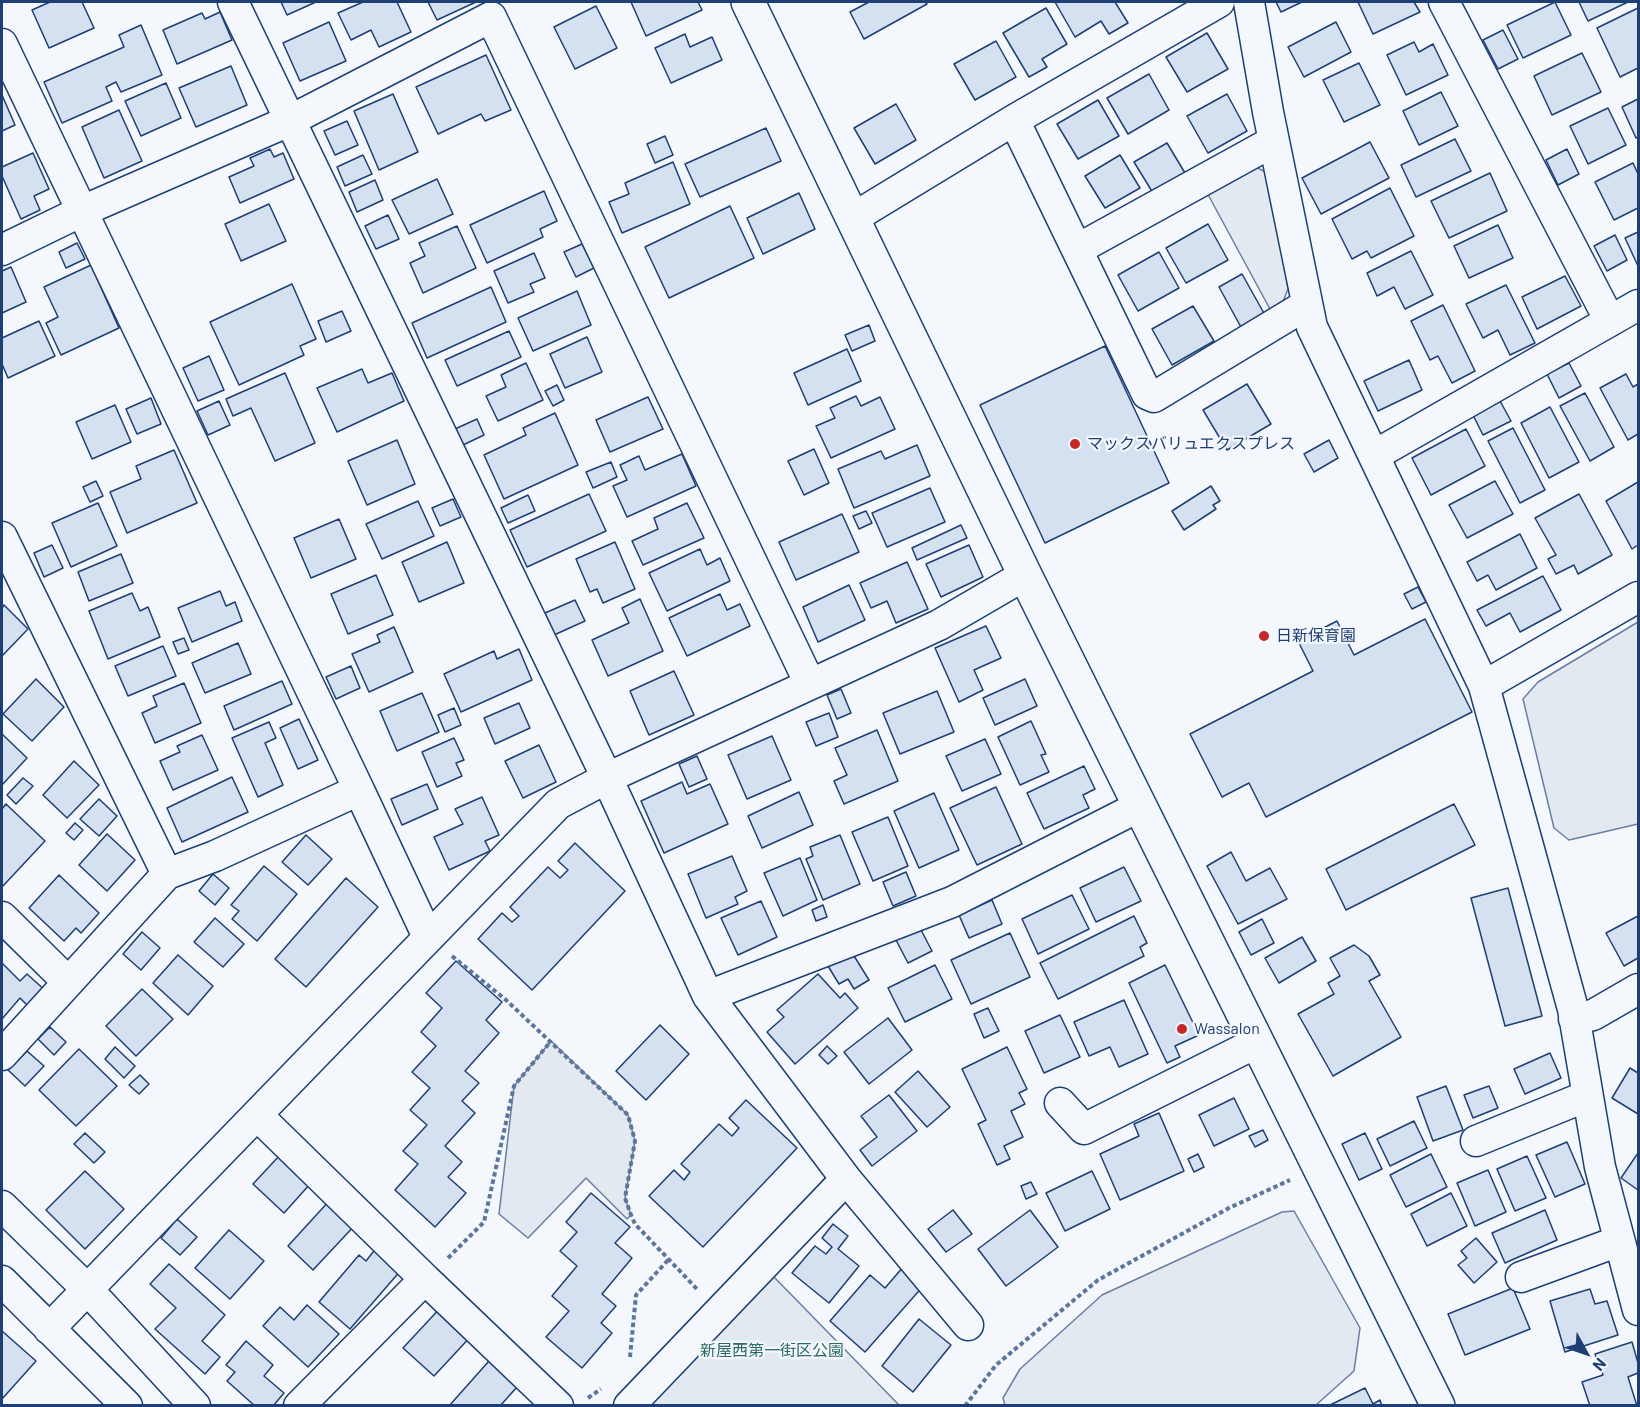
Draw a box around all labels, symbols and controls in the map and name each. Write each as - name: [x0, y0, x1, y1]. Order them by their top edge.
- place label: マックスバリュエクスプレス: [1087, 434, 1295, 454]
- marker: マックスバリュエクスプレス: [1068, 437, 1082, 451]
- place label: 日新保育園: [1276, 626, 1356, 646]
- marker: 日新保育園: [1257, 629, 1271, 643]
- place label: Wassalon: [1194, 1019, 1260, 1039]
- marker: Wassalon: [1175, 1022, 1189, 1036]
- north arrow: [1556, 1323, 1616, 1383]
- park label: 新屋西第一街区公園: [700, 1341, 844, 1361]
- text: N: [1589, 1355, 1611, 1375]

